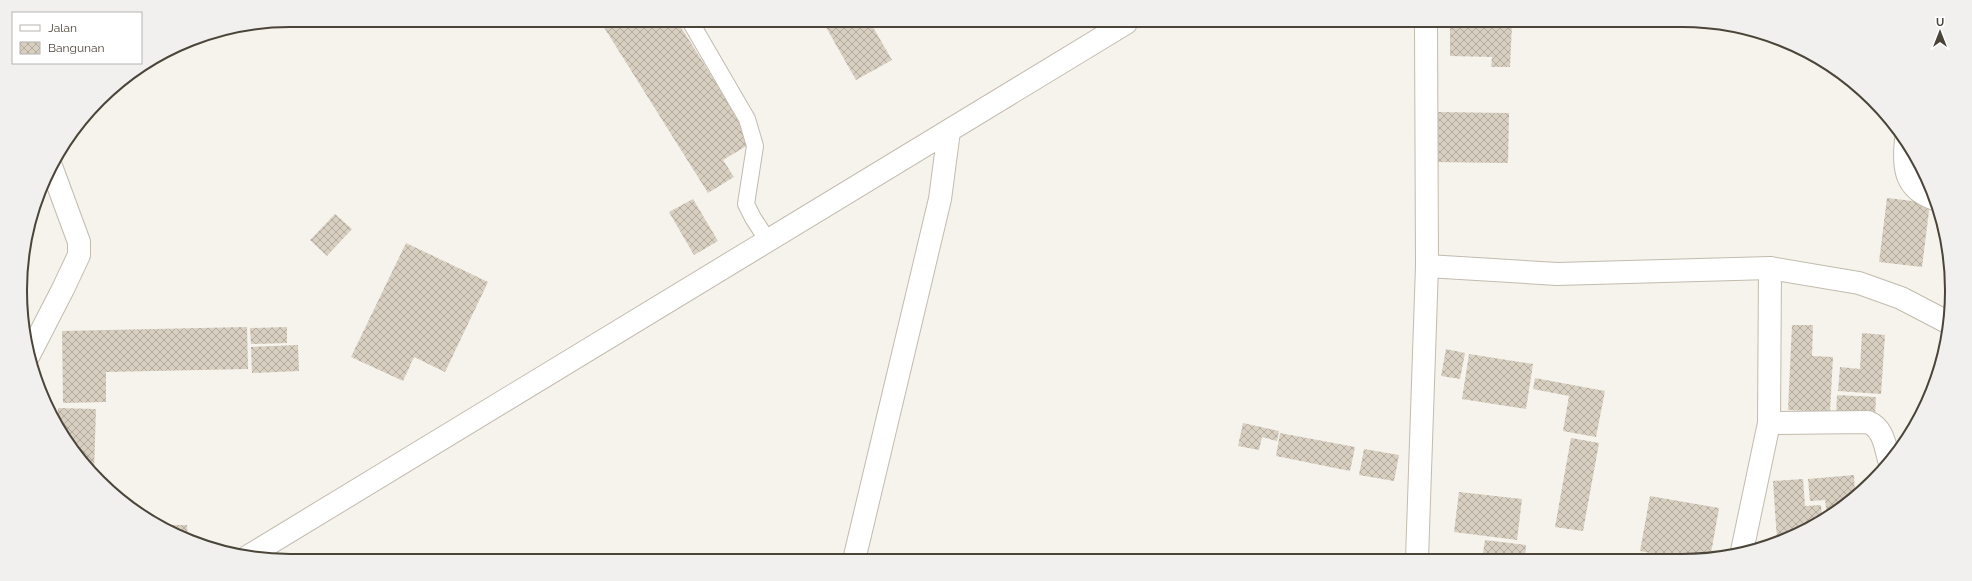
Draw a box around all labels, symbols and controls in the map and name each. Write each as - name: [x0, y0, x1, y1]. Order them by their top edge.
- legend: [12, 12, 142, 64]
- north arrow: [1920, 12, 1960, 52]
- text: U: [1936, 16, 1944, 29]
- text: Jalan: [48, 21, 77, 35]
- text: Bangunan: [48, 41, 105, 55]

